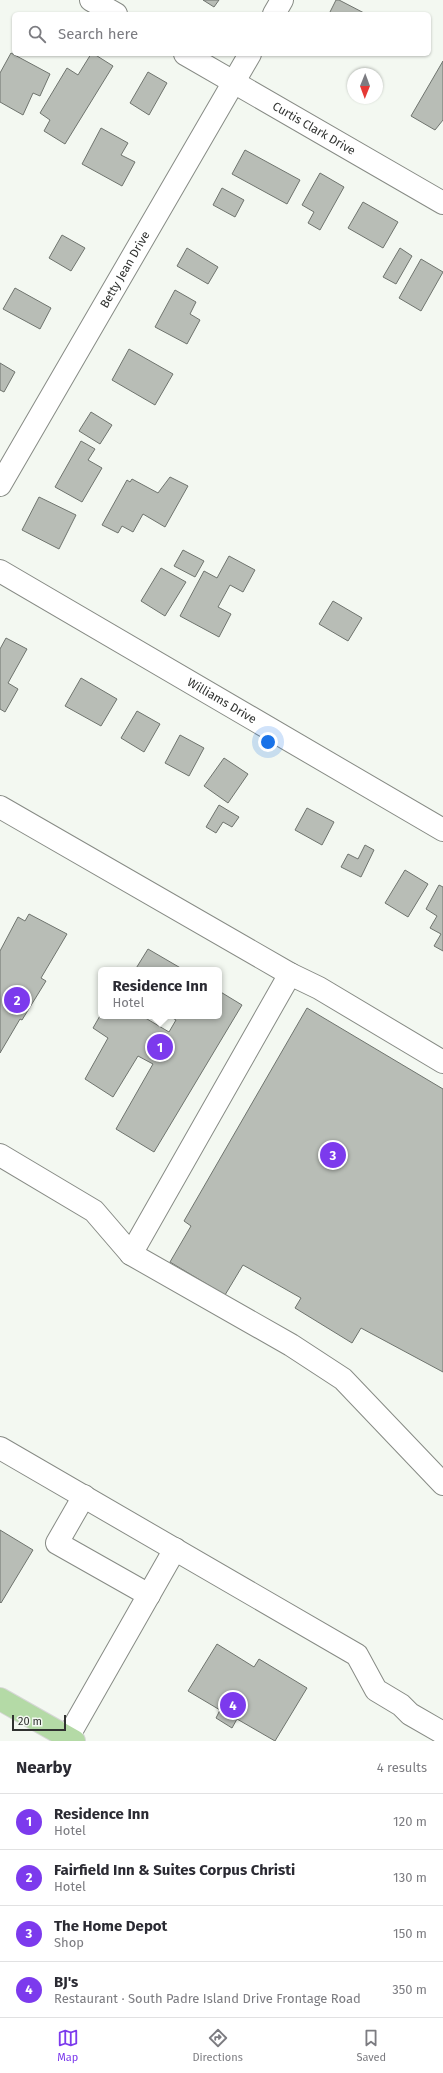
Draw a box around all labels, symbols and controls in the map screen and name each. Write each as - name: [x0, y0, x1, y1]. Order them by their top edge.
- search box: [12, 12, 431, 56]
- icon: search: [26, 23, 48, 45]
- text: Search here: [58, 25, 138, 43]
- north arrow: [347, 68, 383, 104]
- street label: Curtis Clark Drive: [270, 99, 358, 158]
- street label: Betty Jean Drive: [97, 229, 153, 311]
- street label: Williams Drive: [185, 675, 259, 726]
- your location: [258, 732, 278, 752]
- popup: [98, 967, 222, 1019]
- text: Residence Inn: [112, 977, 208, 995]
- pin: 2: [4, 985, 30, 1015]
- text: Hotel: [112, 995, 144, 1010]
- pin: 1: [147, 1032, 173, 1062]
- pin: 3: [320, 1140, 346, 1170]
- pin: 4: [220, 1690, 246, 1720]
- scale bar: [12, 1713, 66, 1732]
- text: 20 m: [18, 1715, 42, 1728]
- text: Nearby: [16, 1757, 71, 1778]
- text: 4 results: [377, 1760, 427, 1775]
- text: Residence Inn: [54, 1805, 149, 1823]
- text: 1: [26, 1814, 32, 1829]
- text: 120 m: [393, 1814, 427, 1829]
- text: Hotel: [54, 1823, 86, 1838]
- text: Fairfield Inn & Suites Corpus Christi: [54, 1861, 295, 1879]
- text: 2: [26, 1870, 32, 1885]
- text: 130 m: [393, 1870, 427, 1885]
- text: Hotel: [54, 1879, 86, 1894]
- text: The Home Depot: [54, 1917, 167, 1935]
- text: 3: [26, 1926, 32, 1941]
- text: 150 m: [393, 1926, 427, 1941]
- text: Shop: [54, 1935, 84, 1950]
- text: BJ's: [54, 1973, 78, 1991]
- text: 4: [25, 1982, 33, 1997]
- text: 350 m: [392, 1982, 427, 1997]
- text: Restaurant · South Padre Island Drive Frontage Road: [54, 1991, 361, 2006]
- tab: Map: [57, 2027, 79, 2064]
- tab: Directions: [192, 2027, 243, 2064]
- tab: Saved: [356, 2027, 386, 2064]

